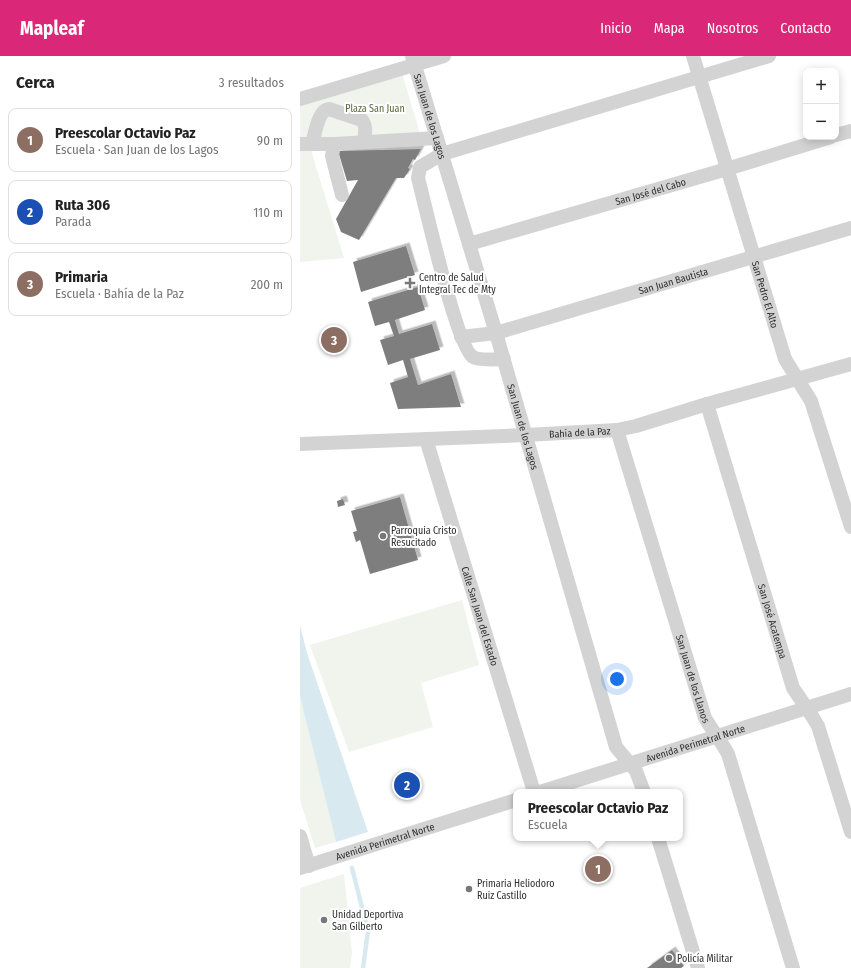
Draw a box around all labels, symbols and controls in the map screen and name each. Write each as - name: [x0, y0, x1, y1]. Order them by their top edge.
- text: Mapleaf: [20, 17, 84, 40]
- text: Inicio: [600, 20, 632, 37]
- text: Mapa: [654, 20, 685, 37]
- text: Nosotros: [707, 20, 758, 37]
- text: Contacto: [780, 20, 831, 37]
- map controls: [803, 68, 839, 140]
- button: +: [803, 68, 839, 104]
- text: Cerca: [16, 72, 55, 93]
- street label: San Juan de los Lagos: [411, 72, 448, 161]
- text: 3 resultados: [219, 75, 284, 90]
- park label: Plaza San Juan: [345, 103, 405, 115]
- button: −: [803, 104, 839, 140]
- text: Preescolar Octavio Paz: [55, 124, 196, 142]
- text: 1: [27, 133, 33, 148]
- text: 90 m: [257, 133, 283, 148]
- text: Escuela · San Juan de los Lagos: [55, 142, 219, 157]
- street label: San José del Cabo: [614, 176, 687, 208]
- text: Ruta 306: [55, 196, 110, 214]
- text: 2: [27, 205, 33, 220]
- text: 110 m: [253, 205, 283, 220]
- text: Parada: [55, 214, 91, 229]
- street label: San Pedro El Alto: [749, 260, 780, 330]
- street label: San Juan Bautista: [637, 266, 710, 297]
- text: Primaria: [55, 268, 108, 286]
- place label: Centro de Salud Integral Tec de Mty: [419, 272, 496, 296]
- text: 3: [27, 277, 33, 292]
- text: 200 m: [251, 277, 283, 292]
- marker: Centro de Salud Integral Tec de Mty: [404, 277, 416, 289]
- text: Escuela · Bahía de la Paz: [55, 286, 184, 301]
- pin: 3: [321, 325, 347, 355]
- street label: San Juan de los Lagos: [504, 383, 540, 471]
- street label: Bahía de la Paz: [549, 425, 611, 441]
- place label: Parroquia Cristo Resucitado: [391, 525, 457, 549]
- marker: Parroquia Cristo Resucitado: [378, 531, 388, 541]
- street label: Calle San Juan del Estado: [458, 565, 500, 667]
- street label: San José Acatempa: [755, 583, 789, 660]
- street label: San Juan de los Llanos: [673, 633, 712, 726]
- your location: [607, 669, 627, 689]
- street label: Avenida Perimetral Norte: [645, 723, 747, 765]
- pin: 2: [394, 770, 420, 800]
- popup: [513, 789, 683, 841]
- text: Preescolar Octavio Paz: [528, 799, 668, 817]
- text: Escuela: [528, 817, 568, 832]
- street label: Avenida Perimetral Norte: [334, 821, 436, 863]
- pin: 1: [585, 854, 611, 884]
- place label: Primaria Heliodoro Ruiz Castillo: [477, 878, 554, 902]
- marker: Primaria Heliodoro Ruiz Castillo: [464, 884, 474, 894]
- place label: Unidad Deportiva San Gilberto: [332, 909, 404, 933]
- marker: Unidad Deportiva San Gilberto: [319, 915, 329, 925]
- place label: Policía Militar: [677, 952, 733, 965]
- marker: Policía Militar: [664, 953, 674, 963]

